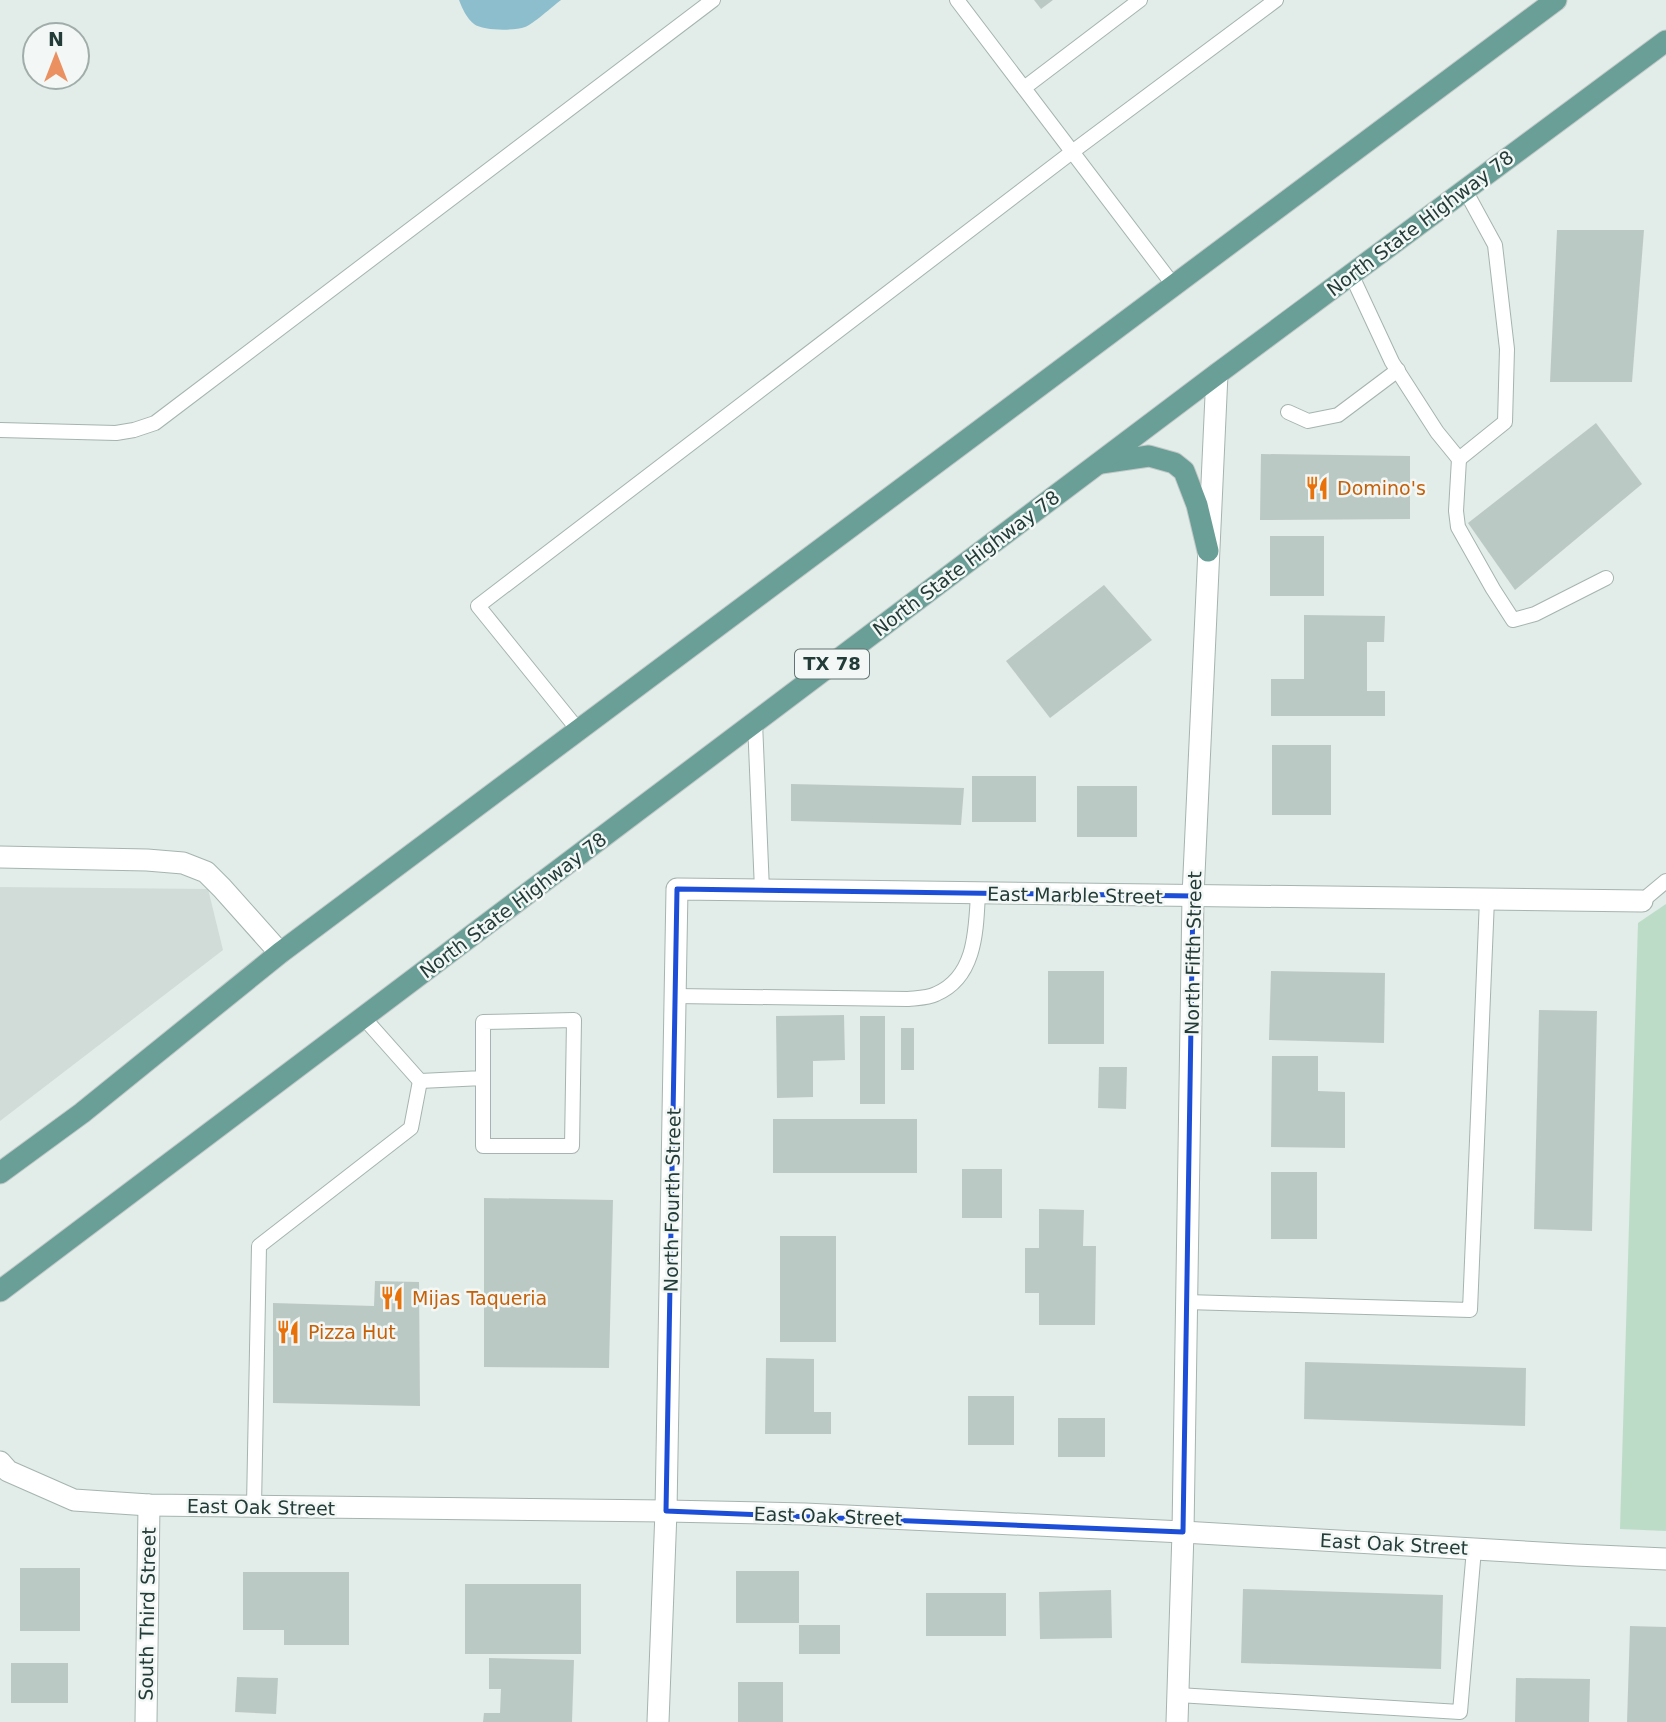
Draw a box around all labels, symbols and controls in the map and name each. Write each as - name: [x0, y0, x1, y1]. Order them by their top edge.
- north arrow: [21, 21, 91, 91]
- text: N: [48, 28, 64, 50]
- street label: North State Highway 78: [1322, 146, 1518, 300]
- restaurant icon: Domino's: [1303, 474, 1331, 502]
- place label: Domino's: [1337, 477, 1426, 499]
- street label: North State Highway 78: [868, 486, 1064, 640]
- road number: TX 78: [795, 650, 869, 678]
- street label: North State Highway 78: [415, 828, 611, 982]
- street label: North Fifth Street: [1181, 871, 1205, 1035]
- street label: East Marble Street: [987, 882, 1163, 908]
- street label: North Fourth Street: [659, 1108, 685, 1292]
- restaurant icon: Mijas Taqueria: [378, 1284, 406, 1312]
- place label: Mijas Taqueria: [412, 1287, 547, 1309]
- restaurant icon: Pizza Hut: [274, 1318, 302, 1346]
- place label: Pizza Hut: [308, 1321, 396, 1343]
- street label: East Oak Street: [187, 1495, 335, 1519]
- street label: East Oak Street: [753, 1502, 903, 1530]
- street label: South Third Street: [134, 1527, 160, 1701]
- street label: East Oak Street: [1319, 1529, 1469, 1559]

